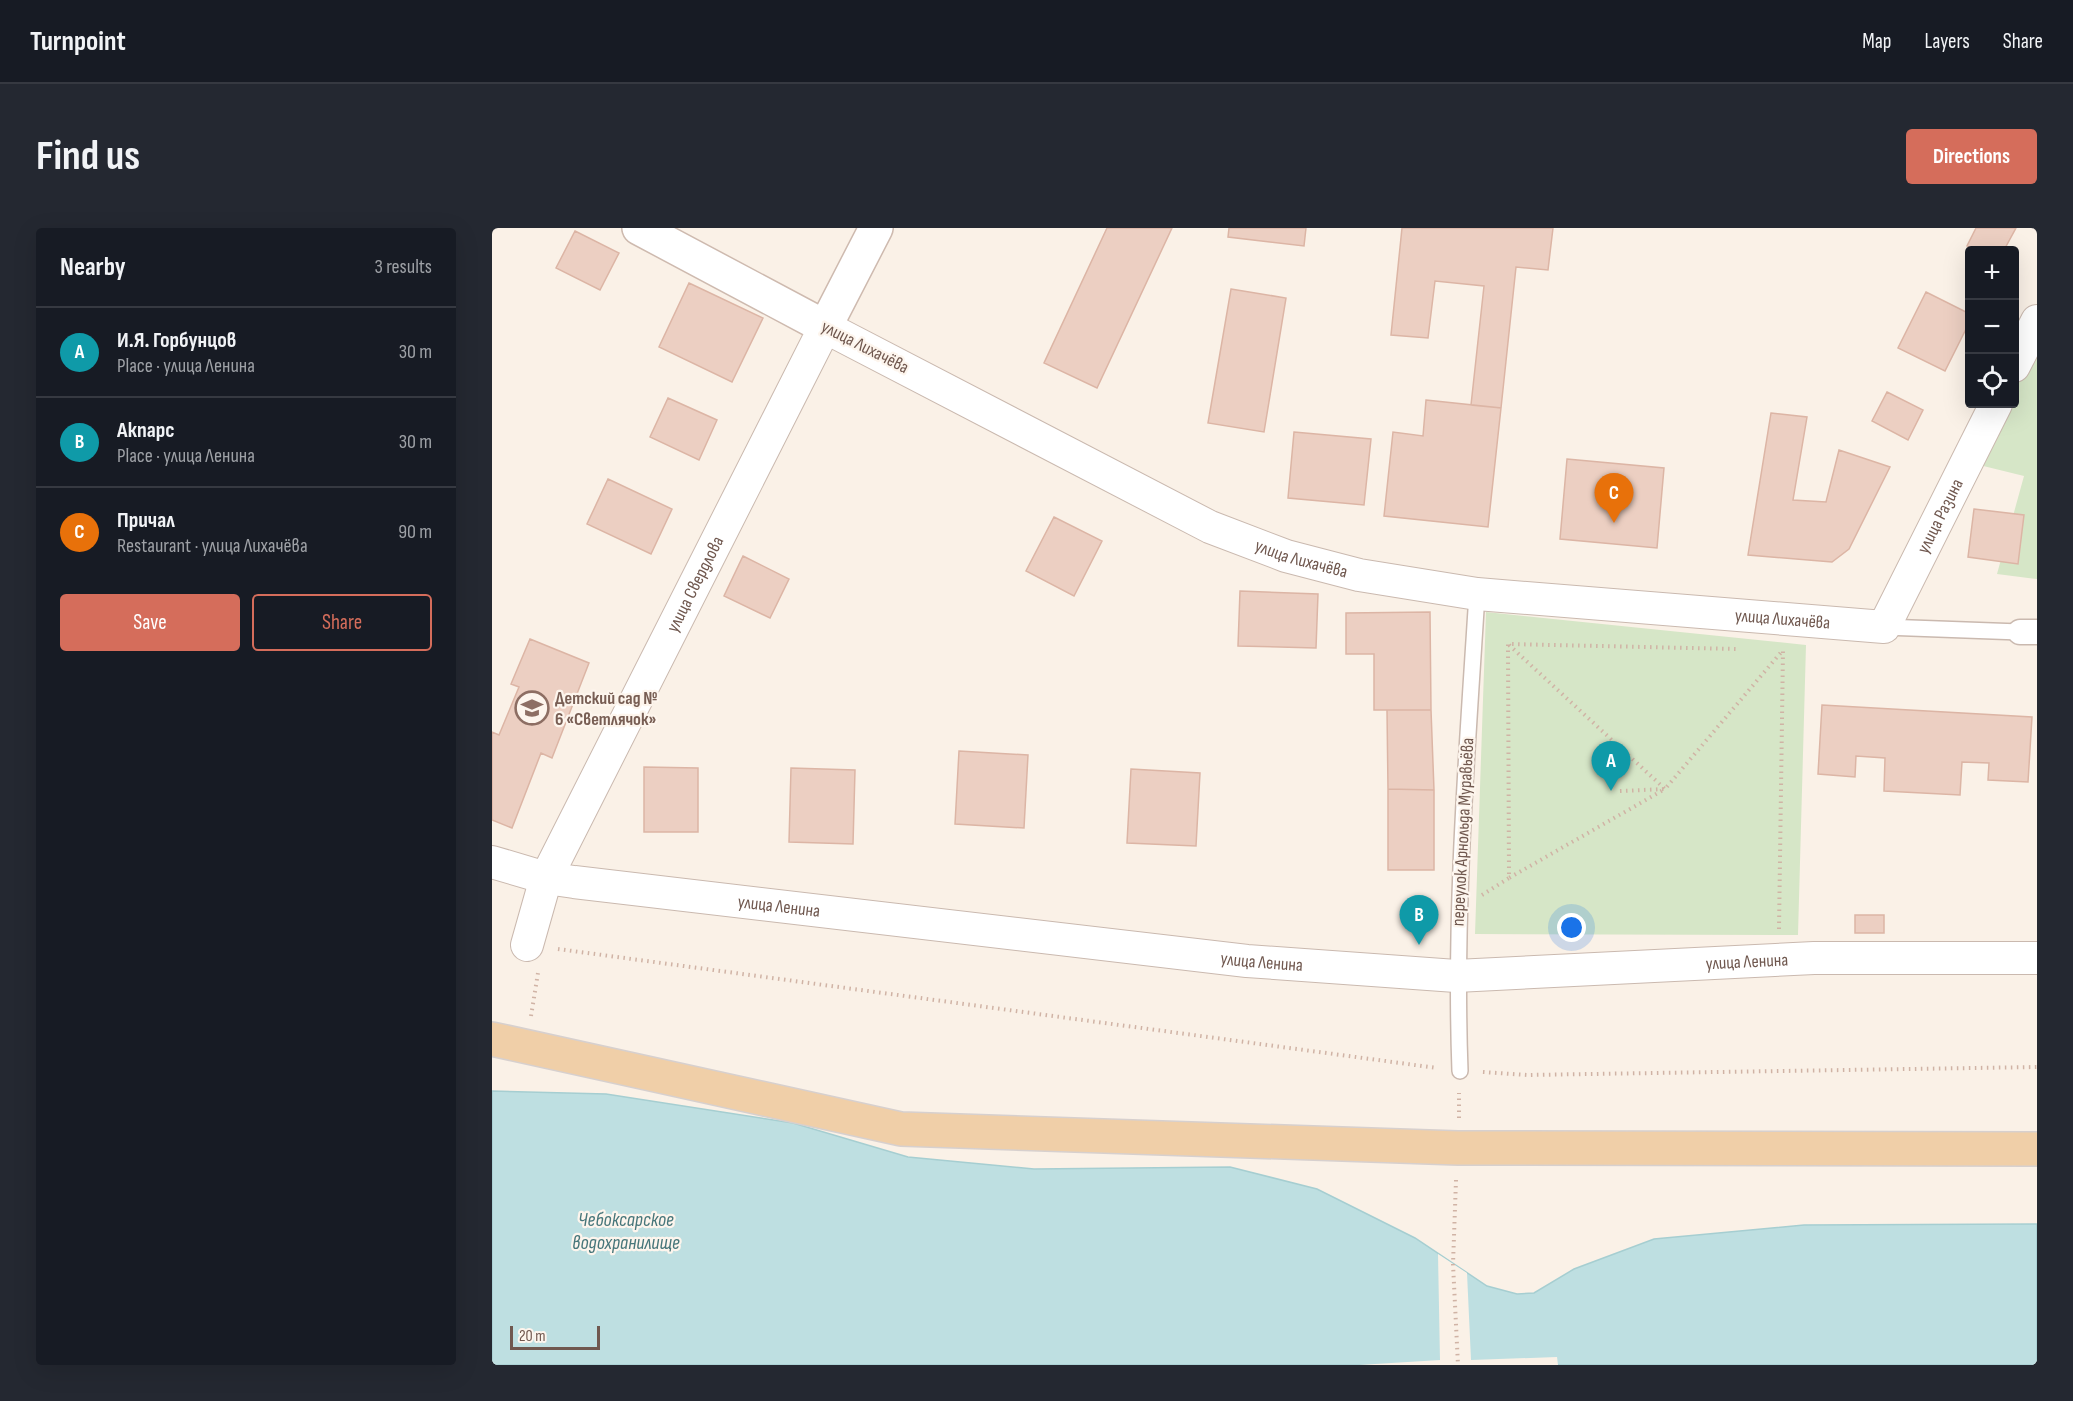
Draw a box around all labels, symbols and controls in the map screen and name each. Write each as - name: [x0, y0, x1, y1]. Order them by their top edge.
- text: Turnpoint: [30, 25, 126, 58]
- text: Map: [1862, 29, 1891, 54]
- text: Layers: [1924, 29, 1970, 54]
- text: Share: [2003, 29, 2043, 54]
- button: Directions: [1906, 129, 2037, 184]
- text: Find us: [36, 131, 140, 182]
- map controls: [1965, 246, 2019, 408]
- button: +: [1965, 246, 2019, 300]
- text: Nearby: [60, 252, 126, 283]
- text: 3 results: [375, 255, 432, 279]
- button: −: [1965, 300, 2019, 354]
- street label: улица Лихачёва: [818, 316, 912, 378]
- text: И.Я. Горбунцов: [117, 327, 236, 354]
- text: A: [75, 340, 84, 364]
- text: 30 m: [399, 340, 432, 364]
- text: Place · улица Ленина: [117, 354, 255, 378]
- button: locate: [1965, 354, 2019, 408]
- text: Акпарс: [117, 417, 175, 444]
- text: B: [75, 430, 84, 454]
- text: 30 m: [399, 430, 432, 454]
- text: Place · улица Ленина: [117, 444, 255, 468]
- pin: C: [1594, 474, 1634, 523]
- street label: улица Разина: [1912, 475, 1967, 557]
- text: Причал: [117, 507, 175, 534]
- text: C: [74, 520, 85, 544]
- text: 90 m: [398, 520, 432, 544]
- street label: улица Свердлова: [662, 533, 728, 636]
- text: Restaurant · улица Лихачёва: [117, 534, 308, 558]
- street label: улица Лихачёва: [1252, 535, 1350, 582]
- button: Save: [60, 594, 240, 651]
- button: Share: [252, 594, 432, 651]
- street label: улица Лихачёва: [1734, 604, 1831, 633]
- place label: Детский сад № 6 «Светлячок»: [555, 688, 657, 730]
- school or university icon: Детский сад № 6 «Светлячок»: [514, 690, 550, 726]
- street label: переулок Арнольда Муравьёва: [1448, 737, 1478, 927]
- pin: A: [1592, 742, 1630, 791]
- street label: улица Ленина: [737, 891, 821, 921]
- pin: B: [1400, 896, 1438, 945]
- your location: [1557, 913, 1586, 942]
- street label: улица Ленина: [1219, 947, 1304, 975]
- street label: улица Ленина: [1705, 949, 1789, 974]
- water label: Чебоксарское водохранилище: [572, 1208, 680, 1255]
- scale bar: [510, 1323, 600, 1350]
- text: 20 m: [519, 1327, 546, 1346]

